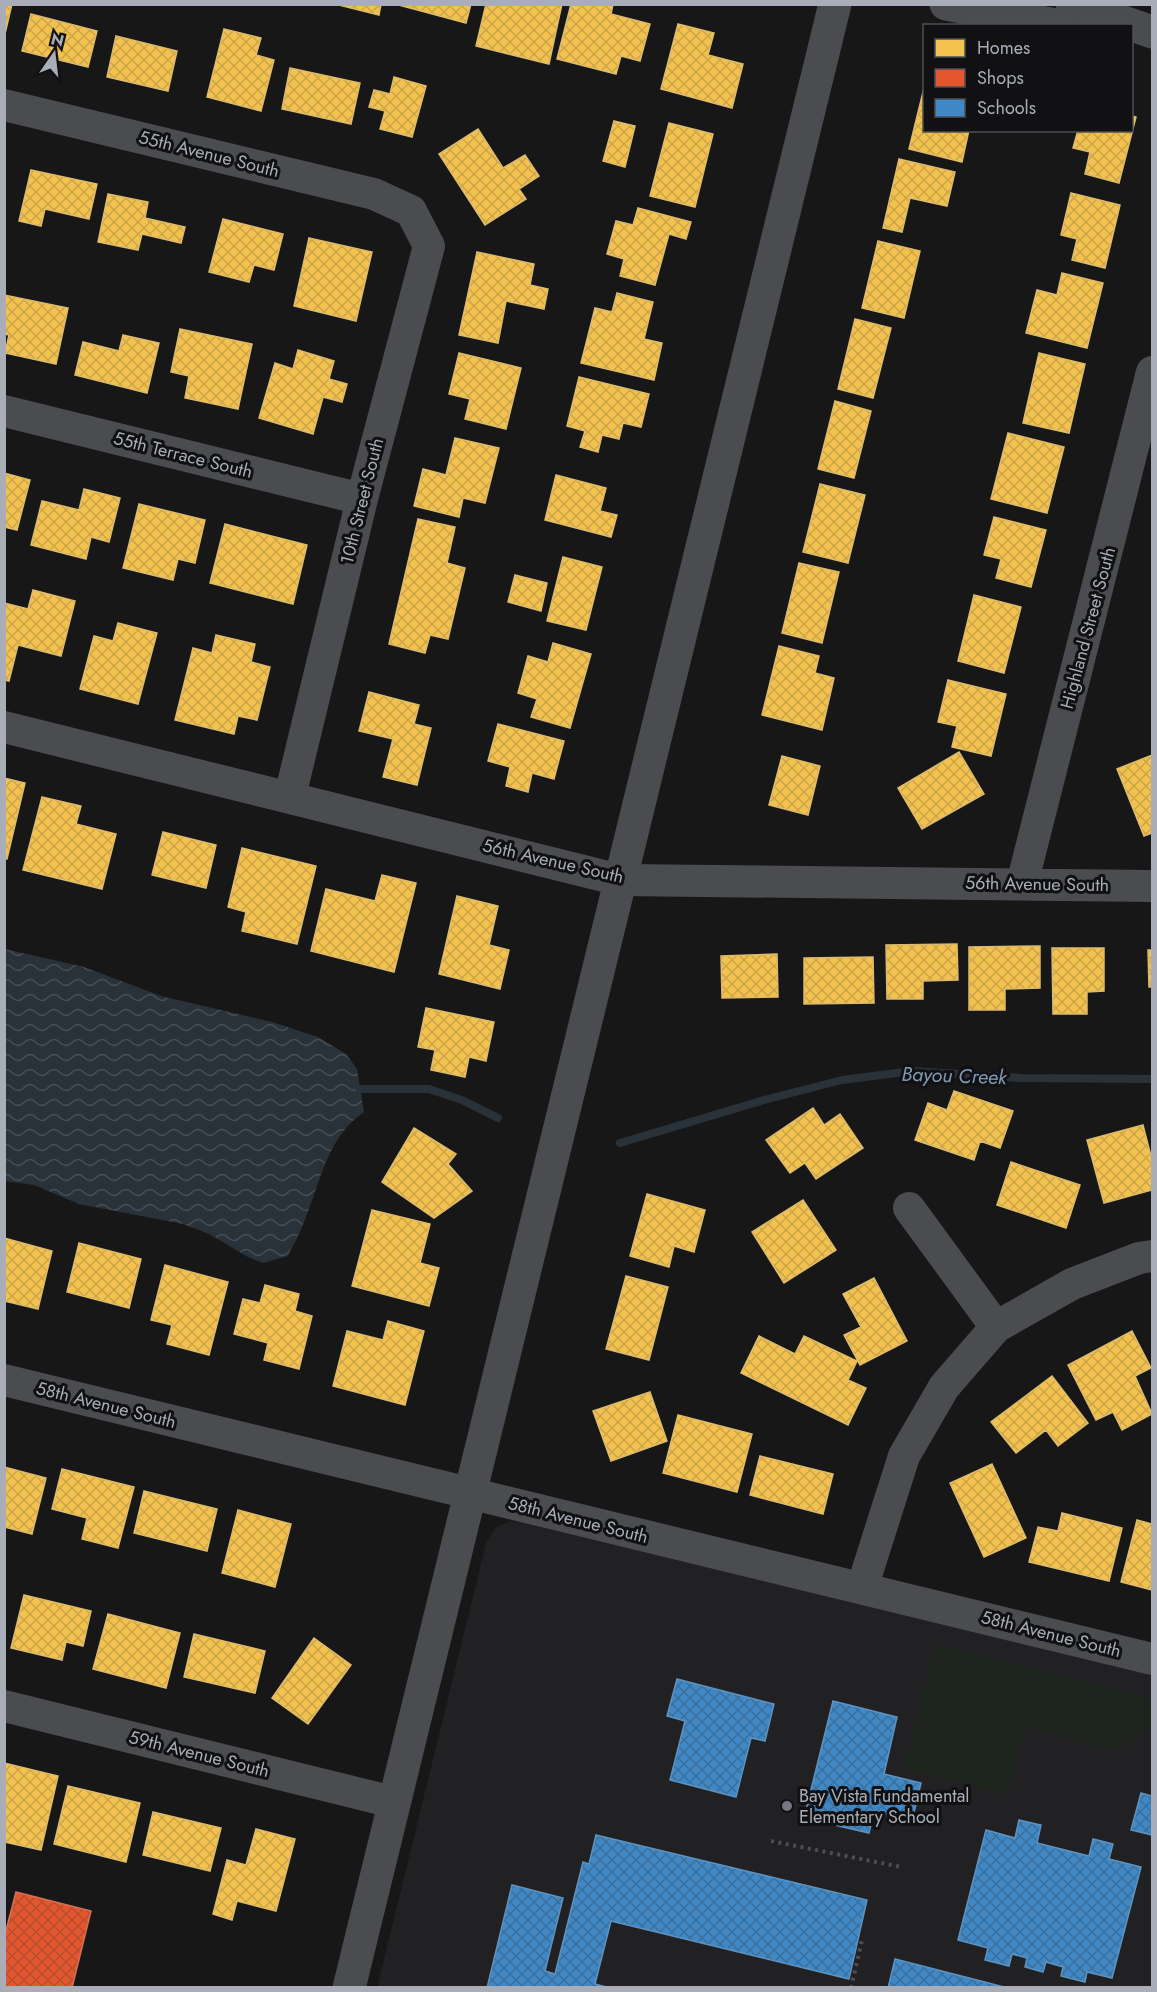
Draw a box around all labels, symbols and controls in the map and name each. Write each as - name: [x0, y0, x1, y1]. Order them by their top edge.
- north arrow: [24, 24, 84, 84]
- legend: [923, 24, 1133, 132]
- text: N: [49, 27, 66, 53]
- text: Homes: [977, 35, 1030, 61]
- text: Shops: [977, 65, 1024, 91]
- text: Schools: [977, 95, 1036, 121]
- street label: 55th Avenue South: [136, 124, 282, 184]
- street label: 55th Terrace South: [111, 425, 255, 485]
- street label: 10th Street South: [334, 435, 390, 567]
- street label: Highland Street South: [1054, 544, 1122, 712]
- street label: 56th Avenue South: [480, 832, 626, 890]
- street label: 56th Avenue South: [965, 870, 1109, 898]
- water label: Bayou Creek: [901, 1060, 1008, 1092]
- street label: 58th Avenue South: [33, 1375, 179, 1435]
- street label: 58th Avenue South: [505, 1490, 651, 1550]
- street label: 58th Avenue South: [978, 1604, 1124, 1664]
- street label: 59th Avenue South: [126, 1724, 272, 1784]
- place label: Bay Vista Fundamental Elementary School: [799, 1783, 969, 1830]
- marker: Bay Vista Fundamental Elementary School: [780, 1799, 794, 1813]

